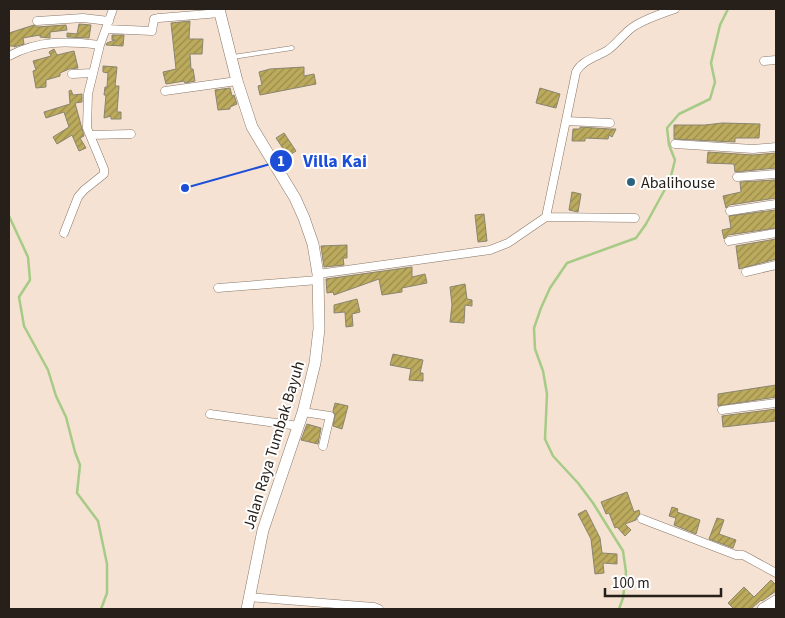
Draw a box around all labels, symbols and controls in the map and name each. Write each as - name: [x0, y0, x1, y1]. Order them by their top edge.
- callout: Villa Kai: [268, 144, 377, 177]
- text: Villa Kai: [302, 149, 367, 174]
- text: 1: [277, 151, 285, 172]
- place label: Abalihouse: [641, 172, 715, 194]
- marker: Abalihouse: [625, 176, 637, 188]
- street label: Jalan Raya Tumbak Bayuh: [238, 358, 310, 532]
- scale bar: [605, 566, 721, 598]
- text: 100 m: [612, 573, 650, 594]

